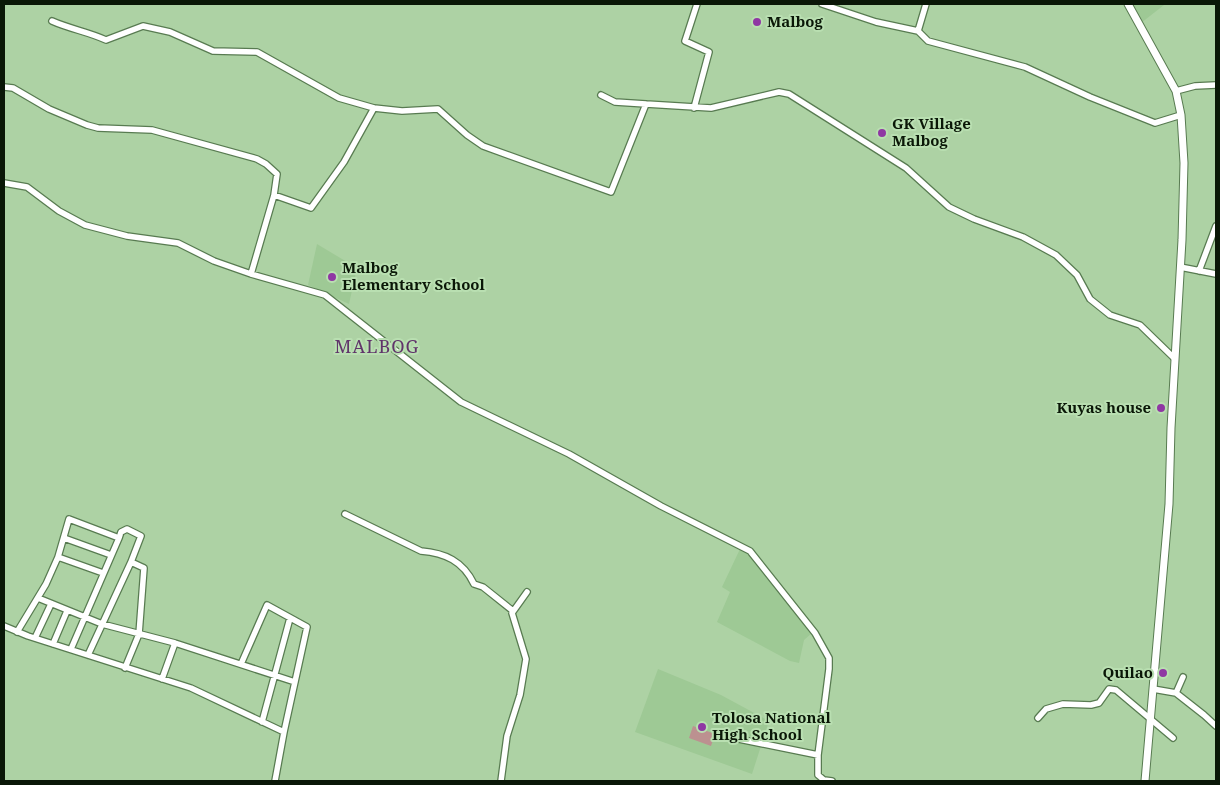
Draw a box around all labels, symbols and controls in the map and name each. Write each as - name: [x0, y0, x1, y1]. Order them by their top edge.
- place label: Malbog: [767, 11, 824, 31]
- marker: Malbog: [751, 16, 763, 28]
- place label: GK Village Malbog: [892, 113, 971, 150]
- marker: GK Village Malbog: [876, 127, 888, 139]
- place label: Malbog Elementary School: [342, 257, 486, 294]
- marker: Malbog Elementary School: [326, 271, 338, 283]
- district label: MALBOG: [335, 334, 419, 358]
- place label: Kuyas house: [1056, 397, 1151, 417]
- marker: Kuyas house: [1155, 402, 1167, 414]
- place label: Quilao: [1102, 662, 1153, 682]
- marker: Quilao: [1157, 667, 1169, 679]
- place label: Tolosa National High School: [712, 707, 831, 744]
- marker: Tolosa National High School: [696, 721, 708, 733]

